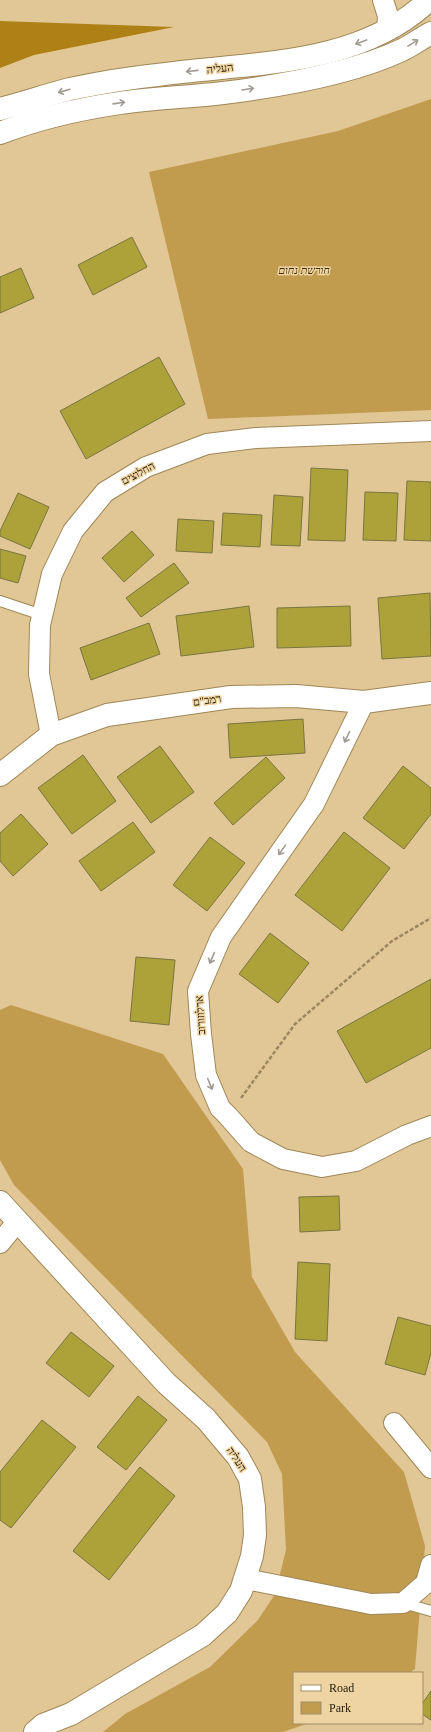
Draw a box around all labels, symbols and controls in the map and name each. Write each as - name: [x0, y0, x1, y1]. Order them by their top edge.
- one-way arrow: [355, 39, 368, 46]
- one-way arrow: [407, 39, 419, 47]
- street label: העליה: [206, 61, 234, 75]
- one-way arrow: [186, 67, 199, 75]
- one-way arrow: [241, 85, 254, 93]
- one-way arrow: [57, 88, 70, 95]
- one-way arrow: [112, 99, 125, 107]
- park label: חורשת נחום: [278, 264, 330, 276]
- street label: החלוצים: [119, 459, 157, 487]
- street label: רמב"ם: [192, 692, 222, 708]
- one-way arrow: [342, 731, 350, 743]
- one-way arrow: [278, 844, 286, 855]
- one-way arrow: [207, 952, 215, 964]
- street label: ארלוזורוב: [193, 995, 207, 1035]
- one-way arrow: [207, 1078, 215, 1090]
- street label: העליה: [225, 1444, 249, 1474]
- legend: [293, 1672, 423, 1724]
- text: Road: [329, 1681, 354, 1695]
- text: Park: [329, 1701, 351, 1715]

